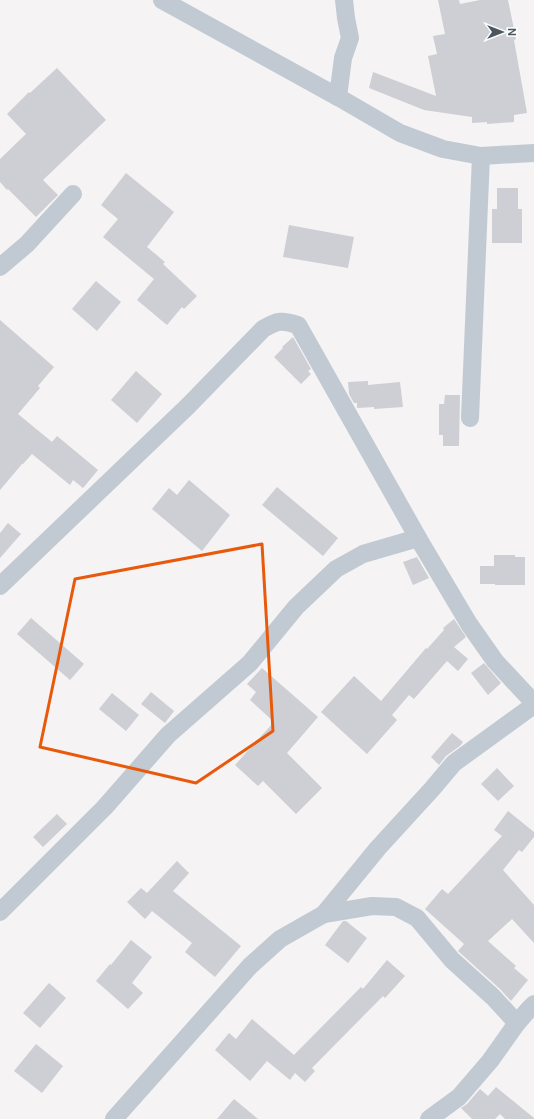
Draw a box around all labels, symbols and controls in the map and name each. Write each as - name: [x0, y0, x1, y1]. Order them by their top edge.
- north arrow: [482, 12, 522, 52]
- text: N: [505, 28, 519, 36]

